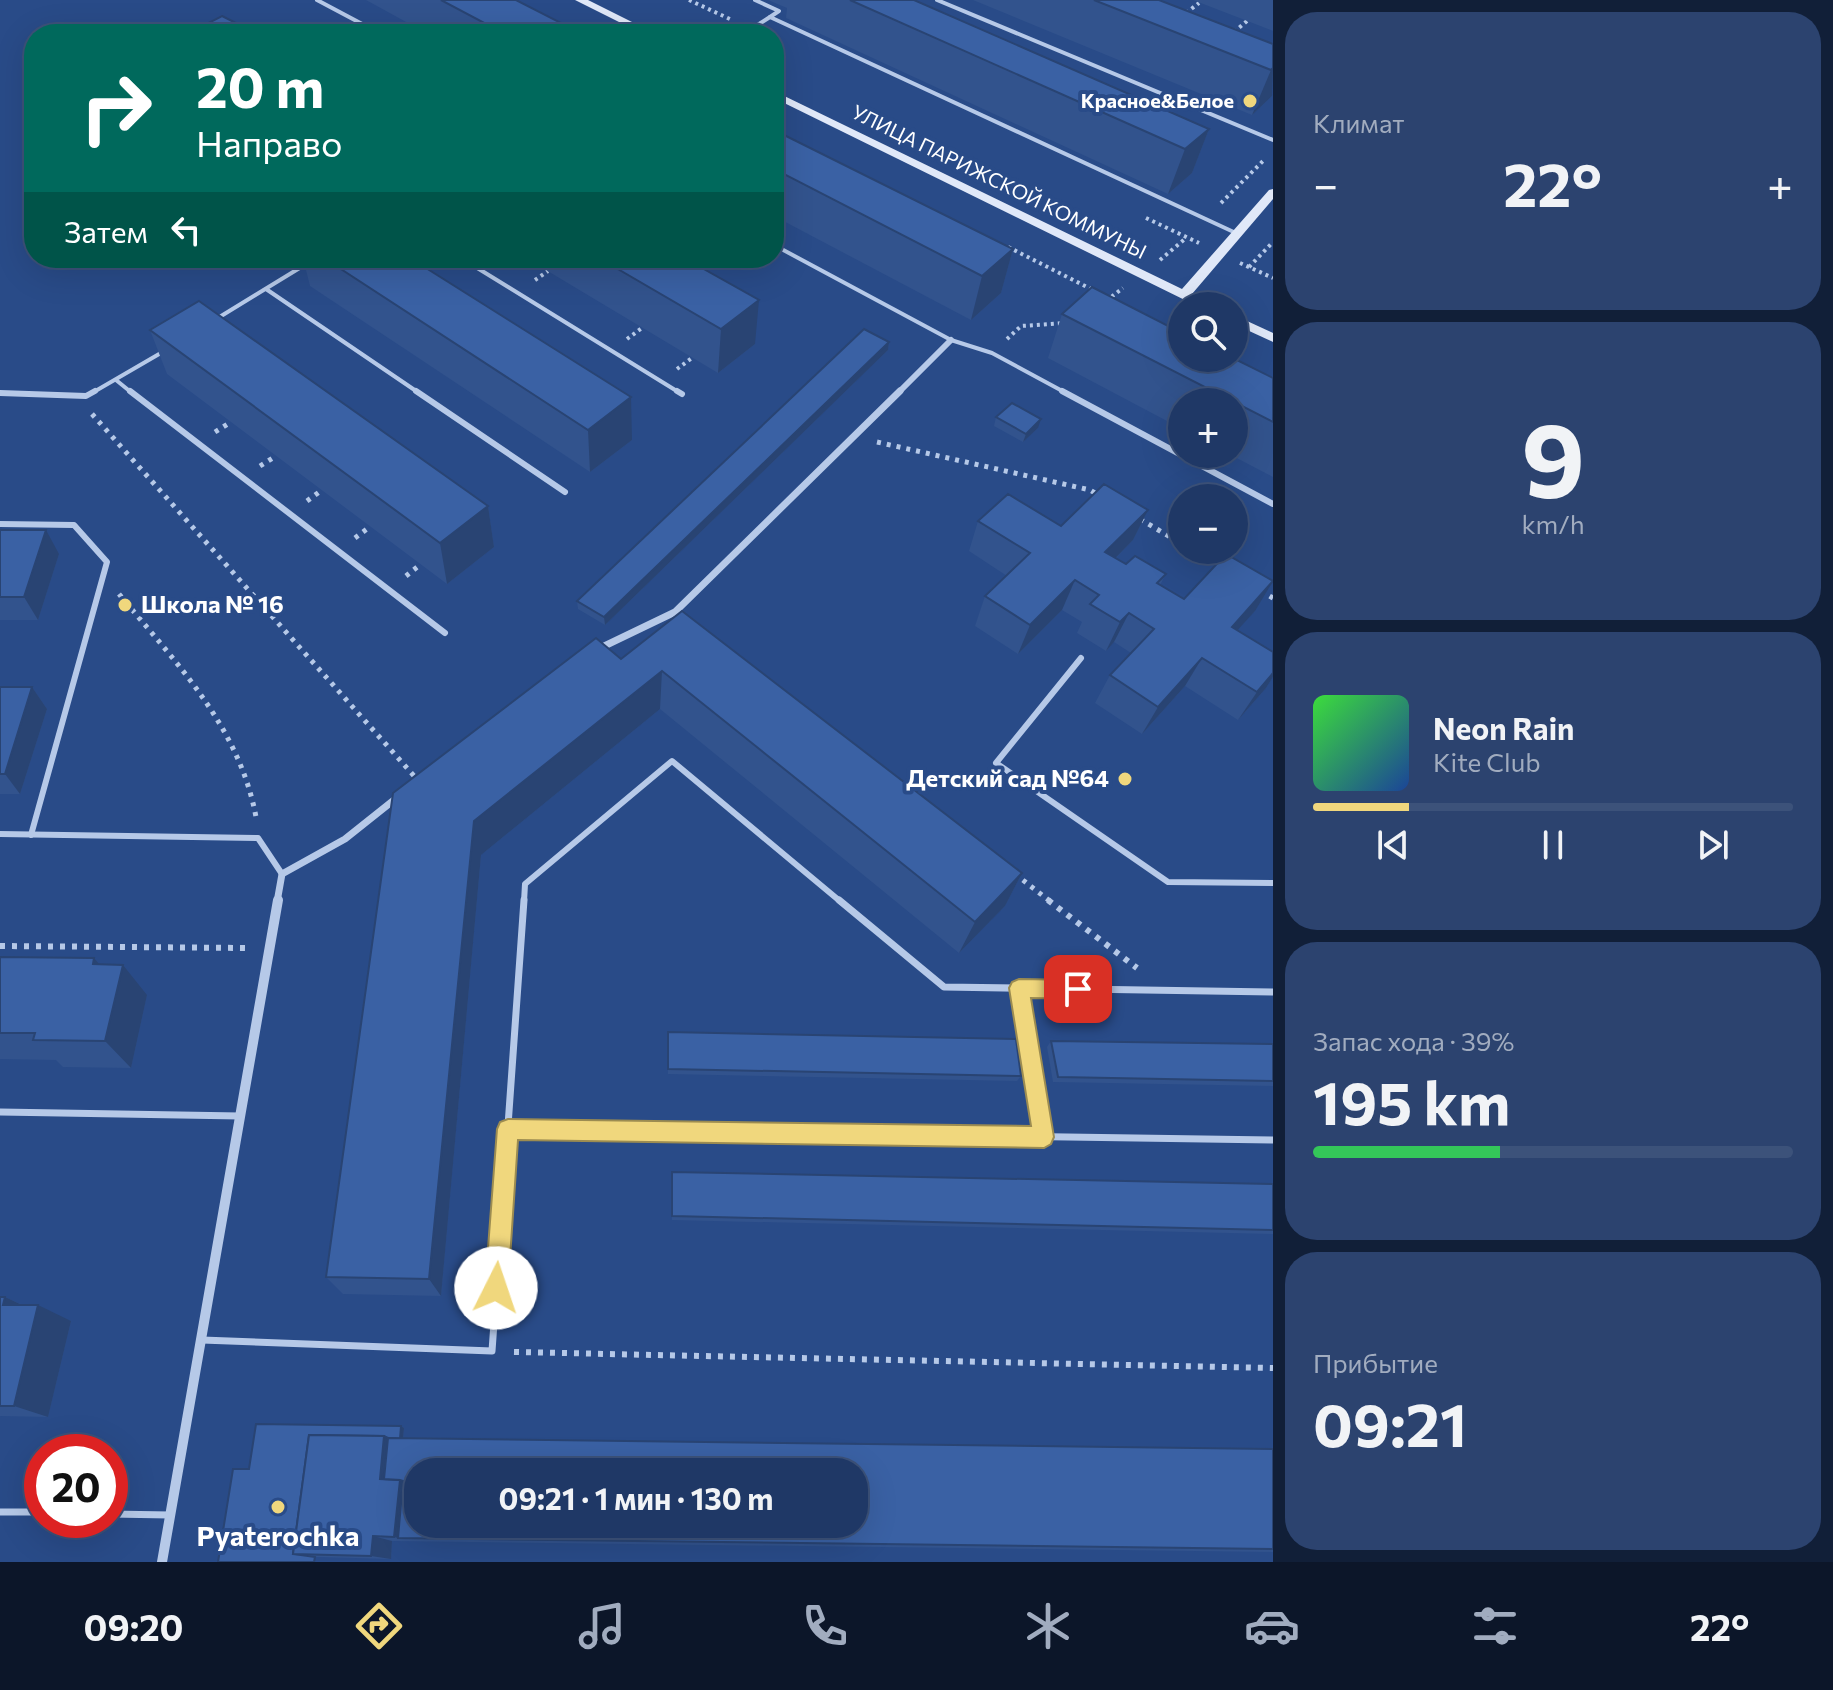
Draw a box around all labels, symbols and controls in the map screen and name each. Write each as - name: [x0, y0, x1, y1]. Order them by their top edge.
- text: 20 m: [196, 51, 324, 120]
- icon: right: [64, 56, 168, 160]
- place label: Красное&Белое: [1081, 88, 1234, 112]
- marker: Красное&Белое: [1241, 92, 1259, 110]
- street label: УЛИЦА ПАРИЖСКОЙ КОММУНЫ: [848, 99, 1151, 263]
- text: Климат: [1313, 107, 1405, 138]
- text: Направо: [196, 120, 342, 164]
- text: 22°: [1503, 146, 1602, 219]
- text: −: [1313, 156, 1338, 210]
- text: +: [1767, 156, 1793, 210]
- icon: left: [164, 208, 208, 252]
- text: Затем: [64, 212, 148, 249]
- map controls: [1168, 292, 1248, 564]
- button: search: [1168, 292, 1248, 372]
- button: +: [1168, 388, 1248, 468]
- text: 9: [1521, 392, 1585, 519]
- button: −: [1168, 484, 1248, 564]
- text: km/h: [1521, 508, 1585, 539]
- place label: Школа № 16: [141, 589, 284, 618]
- marker: Школа № 16: [116, 596, 134, 614]
- text: Neon Rain: [1433, 709, 1574, 746]
- text: Kite Club: [1433, 746, 1541, 777]
- place label: Детский сад №64: [906, 763, 1109, 792]
- marker: Детский сад №64: [1116, 770, 1134, 788]
- icon: previous: [1371, 823, 1415, 867]
- icon: pause: [1531, 823, 1575, 867]
- icon: next: [1691, 823, 1735, 867]
- pin: [1044, 955, 1112, 1023]
- icon: arrive: [1056, 967, 1100, 1011]
- text: Запас хода · 39%: [1313, 1025, 1514, 1056]
- text: 195 km: [1313, 1064, 1510, 1137]
- position arrow: [454, 1246, 538, 1330]
- text: Прибытие: [1313, 1347, 1438, 1378]
- text: 09:21: [1313, 1386, 1467, 1459]
- speed limit sign: 20: [24, 1434, 128, 1538]
- text: 09:21 · 1 мин · 130 m: [498, 1479, 774, 1516]
- marker: Pyaterochka: [269, 1498, 287, 1516]
- place label: Pyaterochka: [197, 1518, 359, 1552]
- icon: directions: [351, 1598, 407, 1654]
- icon: music: [574, 1598, 630, 1654]
- icon: phone: [797, 1598, 853, 1654]
- icon: climate: [1020, 1598, 1076, 1654]
- icon: car: [1244, 1598, 1300, 1654]
- icon: filters: [1467, 1598, 1523, 1654]
- text: 09:20: [84, 1604, 183, 1648]
- text: 22°: [1690, 1604, 1749, 1648]

